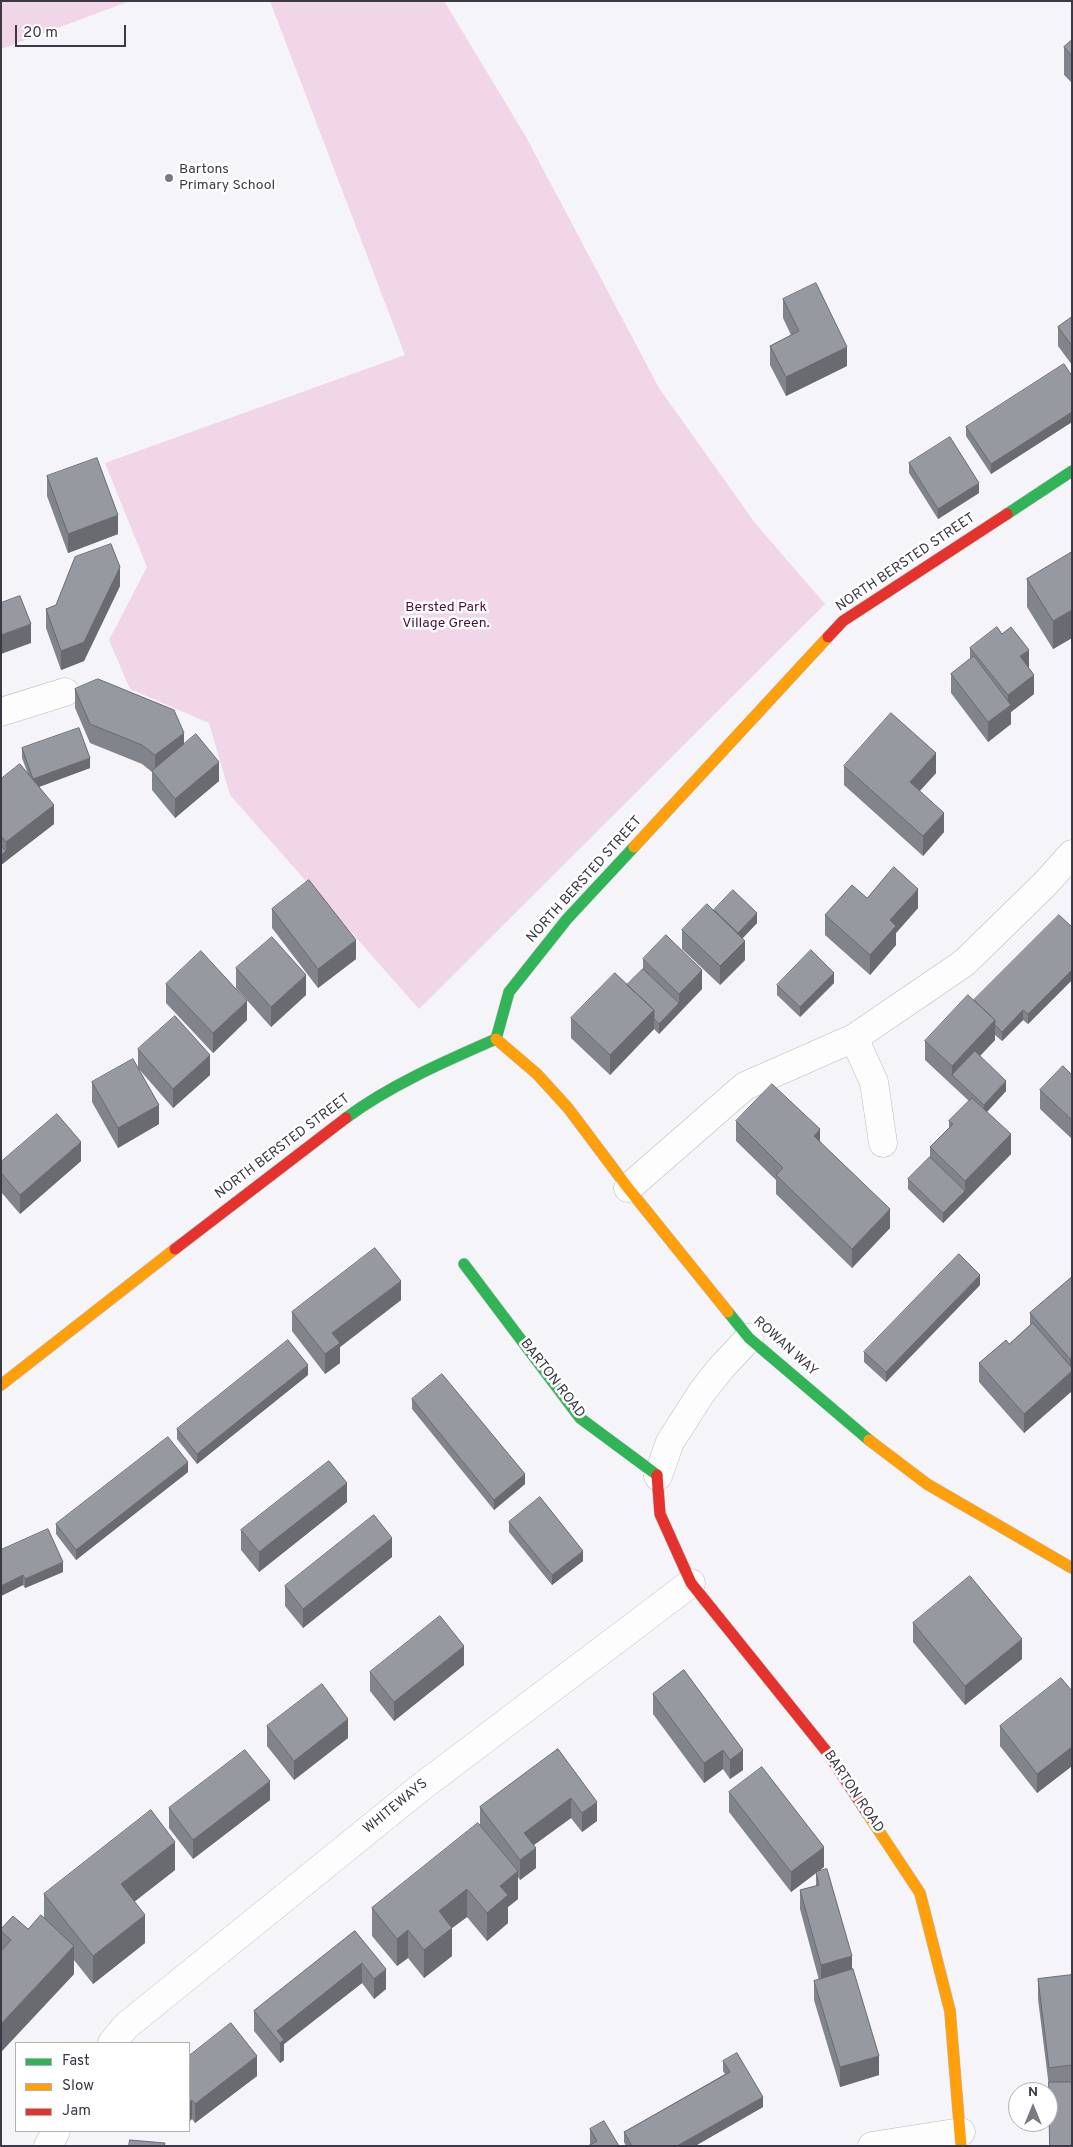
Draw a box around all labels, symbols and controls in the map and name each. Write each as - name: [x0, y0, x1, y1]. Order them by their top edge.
- scale bar: [18, 15, 129, 47]
- text: 20 m: [23, 24, 58, 43]
- place label: Bartons Primary School: [179, 162, 275, 194]
- marker: Bartons Primary School: [163, 172, 175, 184]
- street label: NORTH BERSTED STREET: [833, 510, 979, 616]
- park label: Bersted Park Village Green.: [402, 600, 490, 632]
- street label: NORTH BERSTED STREET: [524, 813, 646, 947]
- street label: NORTH BERSTED STREET: [212, 1091, 354, 1203]
- street label: ROWAN WAY: [749, 1314, 821, 1380]
- street label: BARTON ROAD: [516, 1336, 588, 1422]
- street label: BARTON ROAD: [819, 1748, 887, 1836]
- street label: WHITEWAYS: [360, 1776, 432, 1838]
- legend: [15, 2042, 190, 2132]
- text: Fast: [62, 2052, 90, 2071]
- text: Slow: [62, 2077, 94, 2096]
- north arrow: [1008, 2082, 1058, 2132]
- text: N: [1028, 2084, 1038, 2101]
- text: Jam: [62, 2102, 91, 2121]

